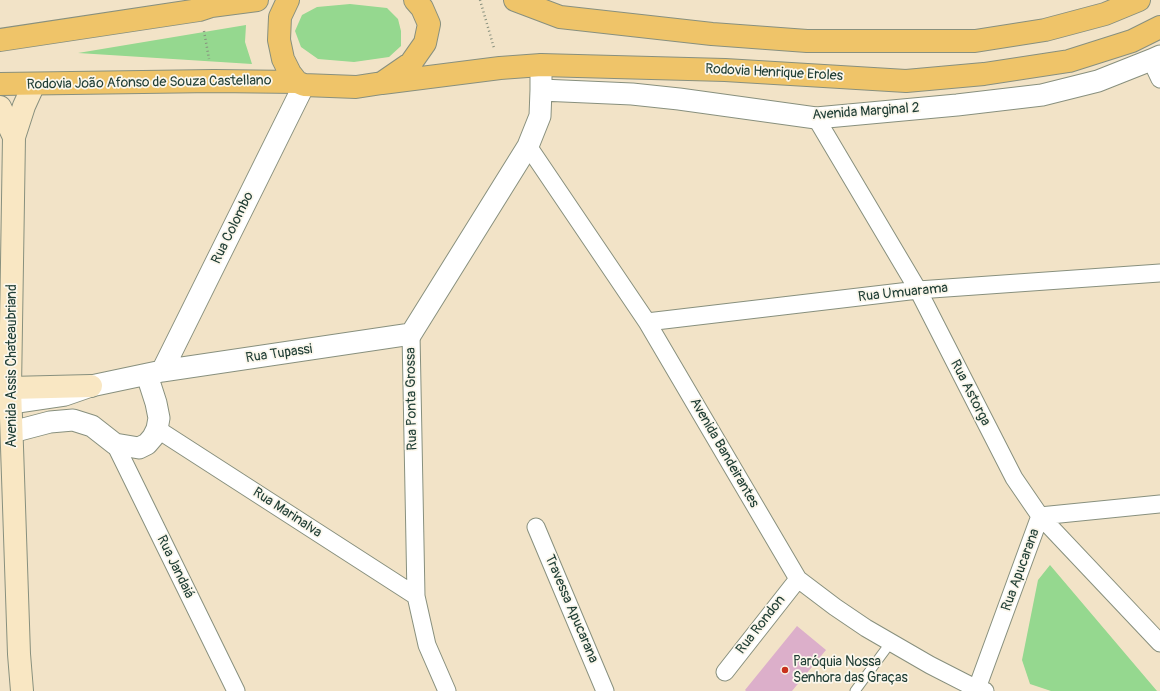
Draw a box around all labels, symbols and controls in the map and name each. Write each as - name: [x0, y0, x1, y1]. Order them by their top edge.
- street label: Rodovia Henrique Eroles: [705, 61, 843, 85]
- street label: Rodovia João Afonso de Souza Castellano: [26, 72, 272, 94]
- street label: Avenida Marginal 2: [812, 100, 920, 124]
- street label: Rua Colombo: [208, 189, 258, 267]
- street label: Rua Umuarama: [857, 280, 949, 306]
- street label: Avenida Assis Chateaubriand: [4, 284, 20, 448]
- street label: Rua Tupassi: [245, 341, 313, 367]
- street label: Rua Ponta Grossa: [403, 347, 421, 451]
- street label: Rua Astorga: [946, 357, 994, 429]
- street label: Avenida Bandeirantes: [686, 395, 762, 511]
- street label: Rua Marinalva: [249, 484, 325, 542]
- street label: Rua Apucarana: [998, 526, 1044, 614]
- street label: Rua Jandaiá: [153, 533, 197, 601]
- street label: Travessa Apucarana: [541, 552, 601, 666]
- street label: Rua Rondon: [733, 592, 789, 658]
- place label: Paróquia Nossa Senhora das Graças: [793, 654, 908, 686]
- marker: Paróquia Nossa Senhora das Graças: [780, 665, 790, 675]

